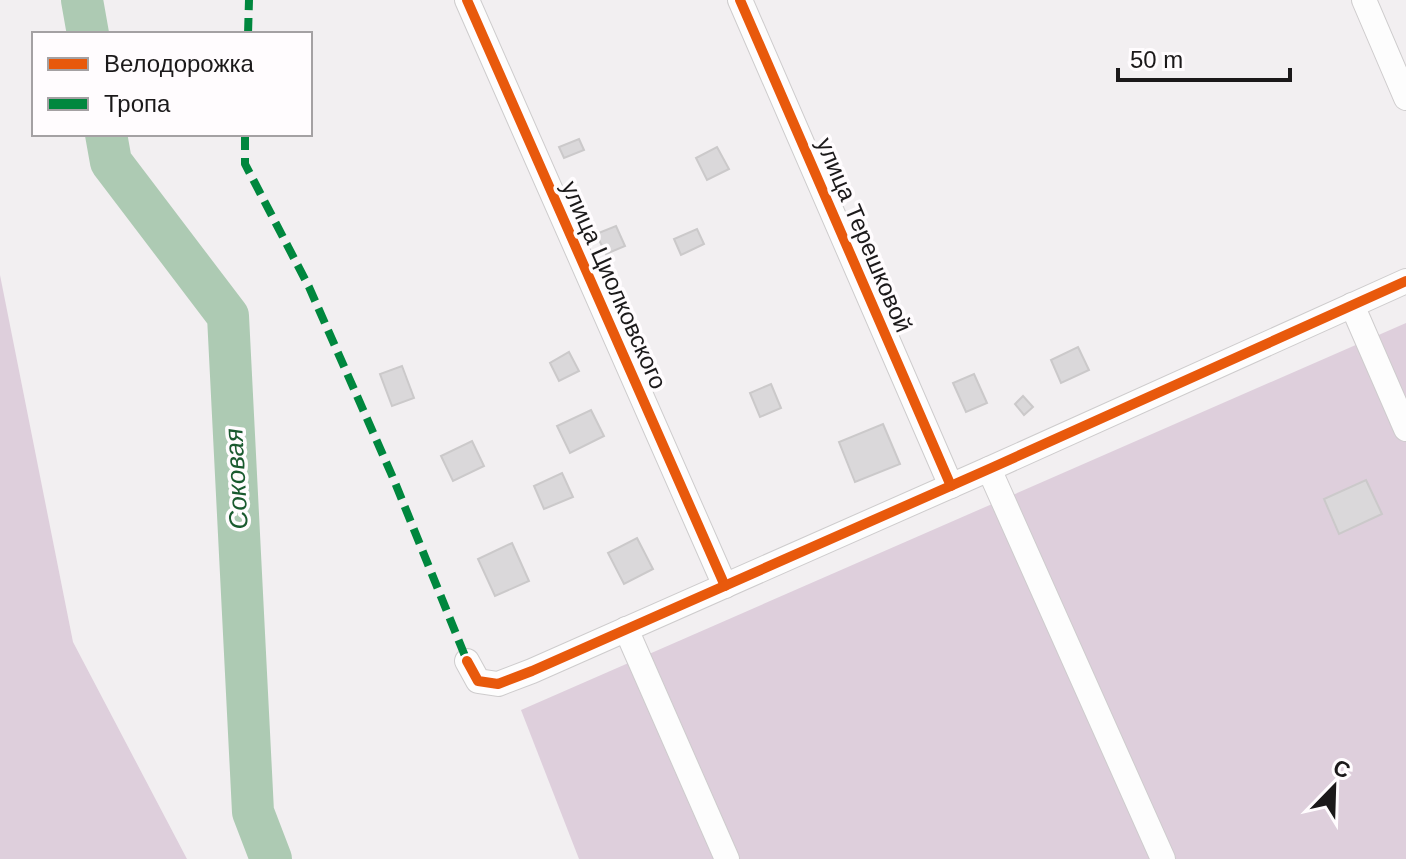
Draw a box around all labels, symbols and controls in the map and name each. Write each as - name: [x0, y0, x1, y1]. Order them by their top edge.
- legend: [32, 32, 312, 136]
- scale bar: [1118, 32, 1290, 82]
- text: 50 m: [1130, 46, 1183, 73]
- text: Велодорожка: [104, 50, 255, 77]
- text: Тропа: [104, 90, 171, 117]
- street label: улица Терешковой: [811, 134, 918, 336]
- street label: улица Циолковского: [556, 177, 673, 393]
- water label: Соковая: [218, 428, 254, 530]
- north arrow: [1294, 747, 1374, 827]
- text: С: [1329, 754, 1354, 784]

